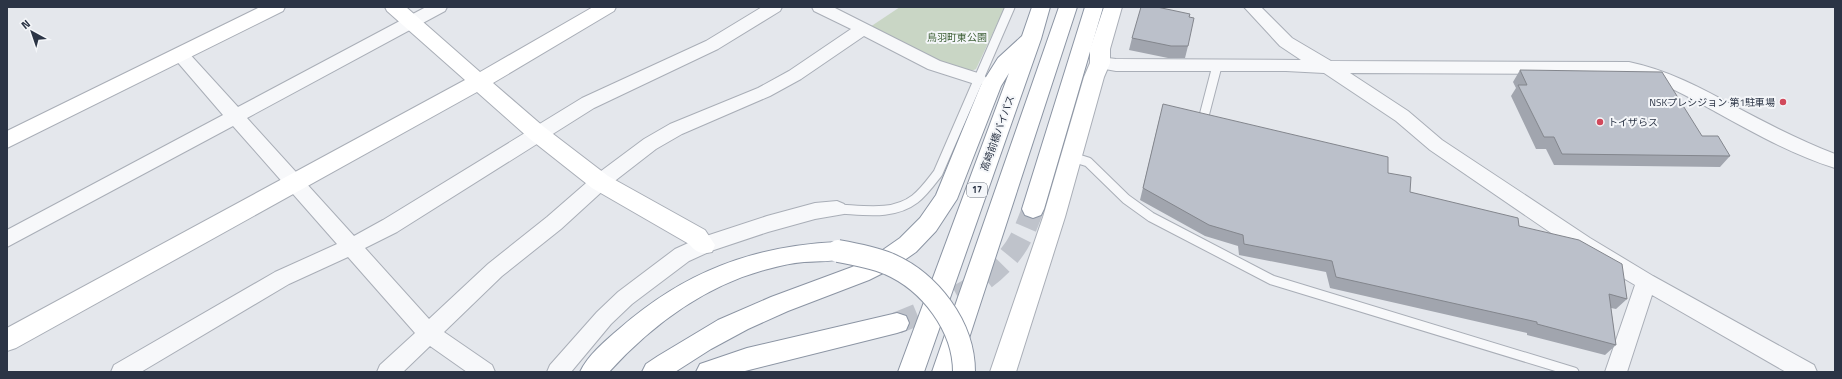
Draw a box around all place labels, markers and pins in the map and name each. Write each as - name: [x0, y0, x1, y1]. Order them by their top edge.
- place label: NSKプレシジョン 第1駐車場: [1649, 95, 1775, 110]
- marker: NSKプレシジョン 第1駐車場: [1778, 97, 1788, 107]
- place label: トイザらス: [1608, 115, 1658, 130]
- marker: トイザらス: [1595, 117, 1605, 127]

